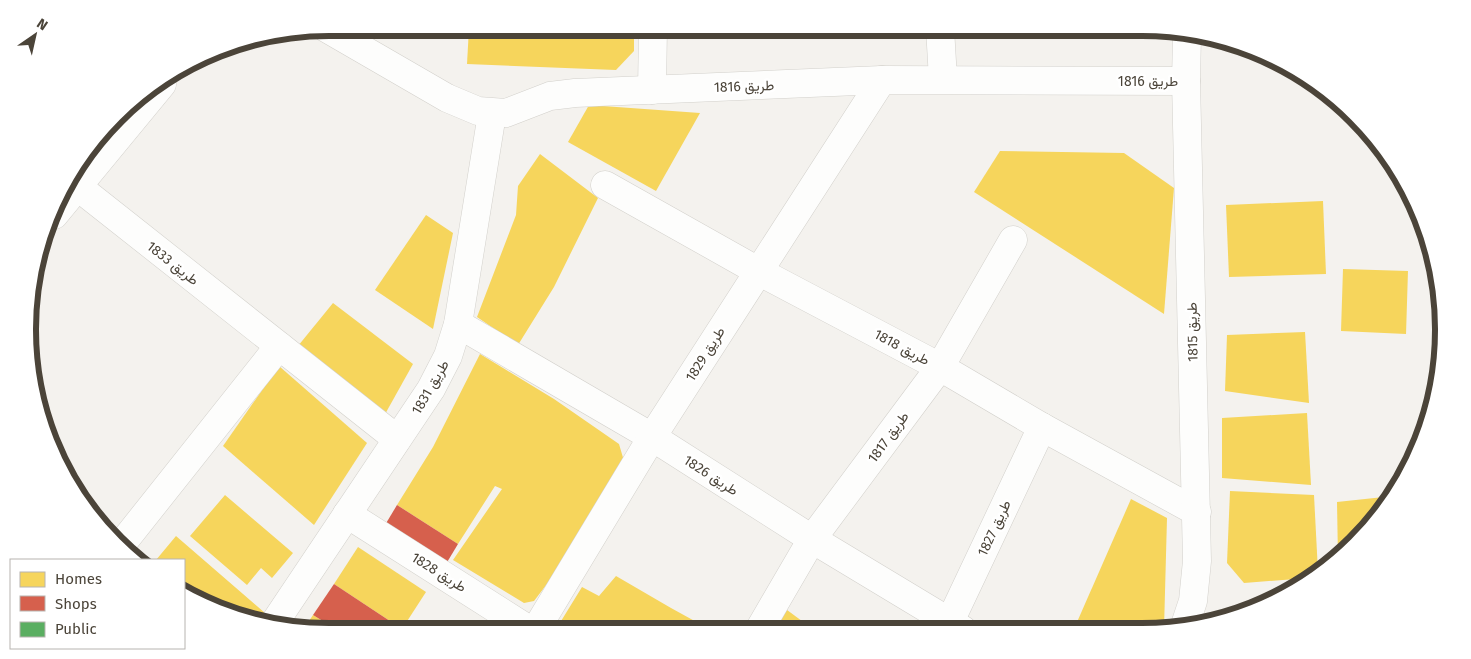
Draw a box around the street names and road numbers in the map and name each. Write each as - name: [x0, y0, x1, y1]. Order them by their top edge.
- street label: طريق 1816: [1118, 73, 1178, 90]
- street label: طريق 1816: [714, 77, 774, 96]
- street label: طريق 1833: [143, 238, 202, 289]
- street label: طريق 1815: [1183, 302, 1202, 362]
- street label: طريق 1829: [682, 324, 729, 385]
- street label: طريق 1818: [871, 326, 932, 369]
- street label: طريق 1831: [408, 357, 453, 417]
- street label: طريق 1817: [864, 408, 913, 466]
- street label: طريق 1826: [680, 452, 741, 499]
- street label: طريق 1827: [974, 497, 1015, 559]
- street label: طريق 1828: [408, 549, 469, 596]

